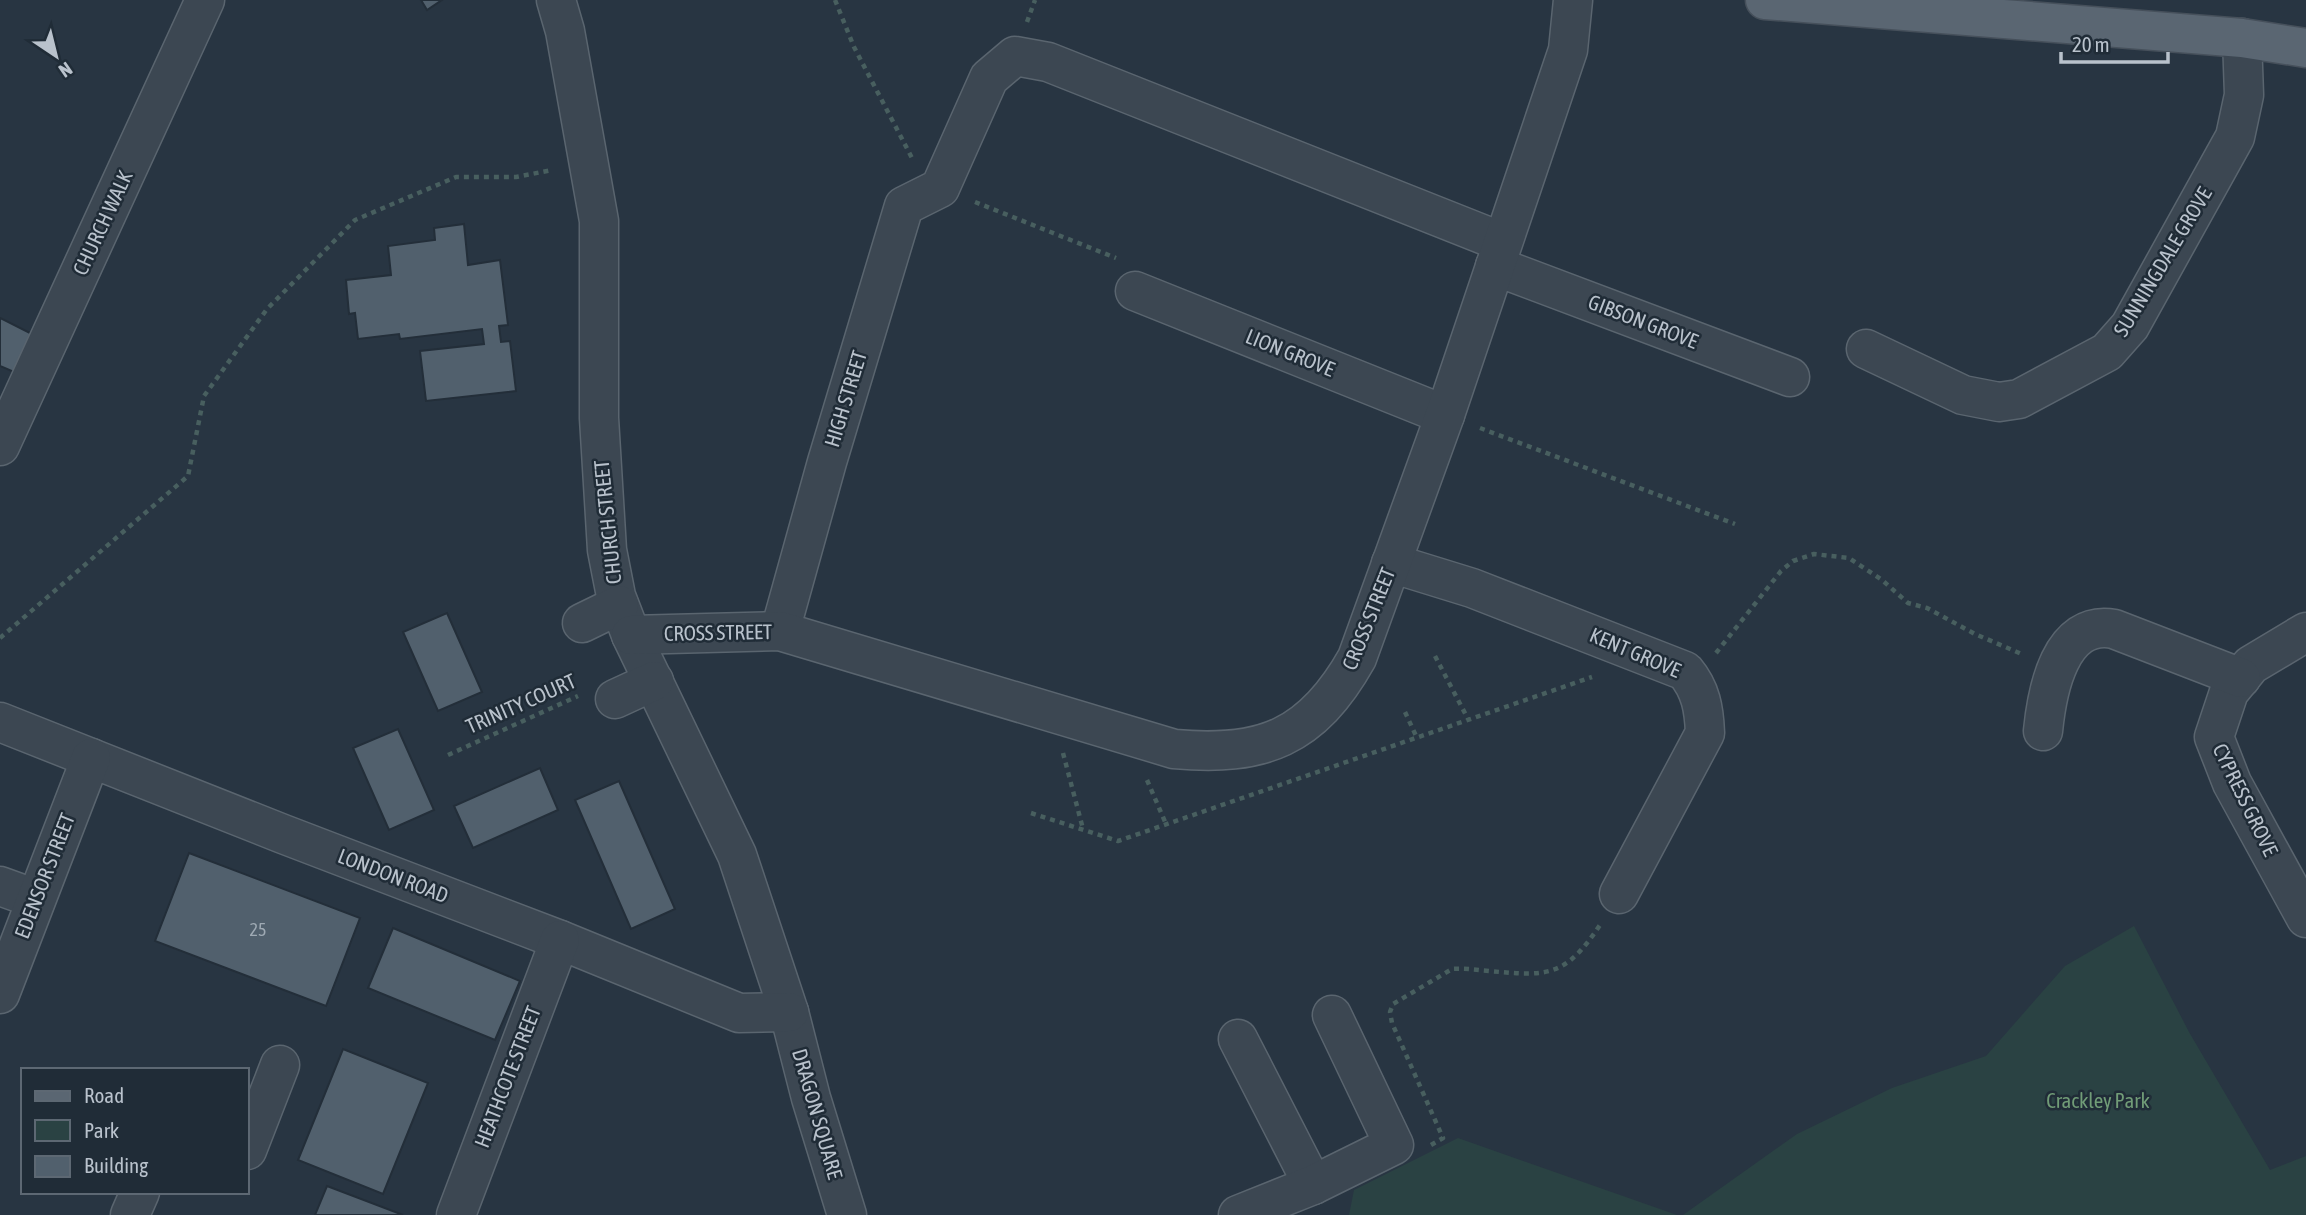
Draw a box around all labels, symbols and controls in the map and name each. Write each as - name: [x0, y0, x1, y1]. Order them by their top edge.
- north arrow: [21, 21, 91, 91]
- scale bar: [2061, 21, 2168, 65]
- text: 20 m: [2072, 32, 2110, 56]
- text: N: [55, 58, 77, 82]
- street label: CHURCH WALK: [67, 166, 137, 279]
- street label: SUNNINGDALE GROVE: [2108, 183, 2216, 340]
- street label: GIBSON GROVE: [1585, 289, 1702, 353]
- street label: LION GROVE: [1242, 323, 1338, 381]
- street label: HIGH STREET: [819, 348, 871, 450]
- street label: CHURCH STREET: [589, 459, 625, 585]
- street label: CROSS STREET: [1337, 564, 1399, 673]
- street label: CROSS STREET: [664, 619, 772, 645]
- street label: KENT GROVE: [1586, 622, 1685, 682]
- street label: TRINITY COURT: [462, 668, 579, 738]
- street label: CYPRESS GROVE: [2208, 740, 2283, 860]
- street label: EDENSOR STREET: [9, 810, 79, 942]
- street label: LONDON ROAD: [335, 843, 452, 907]
- house number: 25: [250, 919, 266, 940]
- street label: HEATHCOTE STREET: [469, 1003, 545, 1151]
- street label: DRAGON SQUARE: [788, 1046, 848, 1182]
- legend: [21, 1068, 248, 1194]
- text: Road: [84, 1083, 124, 1107]
- park label: Crackley Park: [2046, 1088, 2150, 1112]
- text: Park: [84, 1118, 119, 1142]
- text: Building: [84, 1153, 148, 1177]

